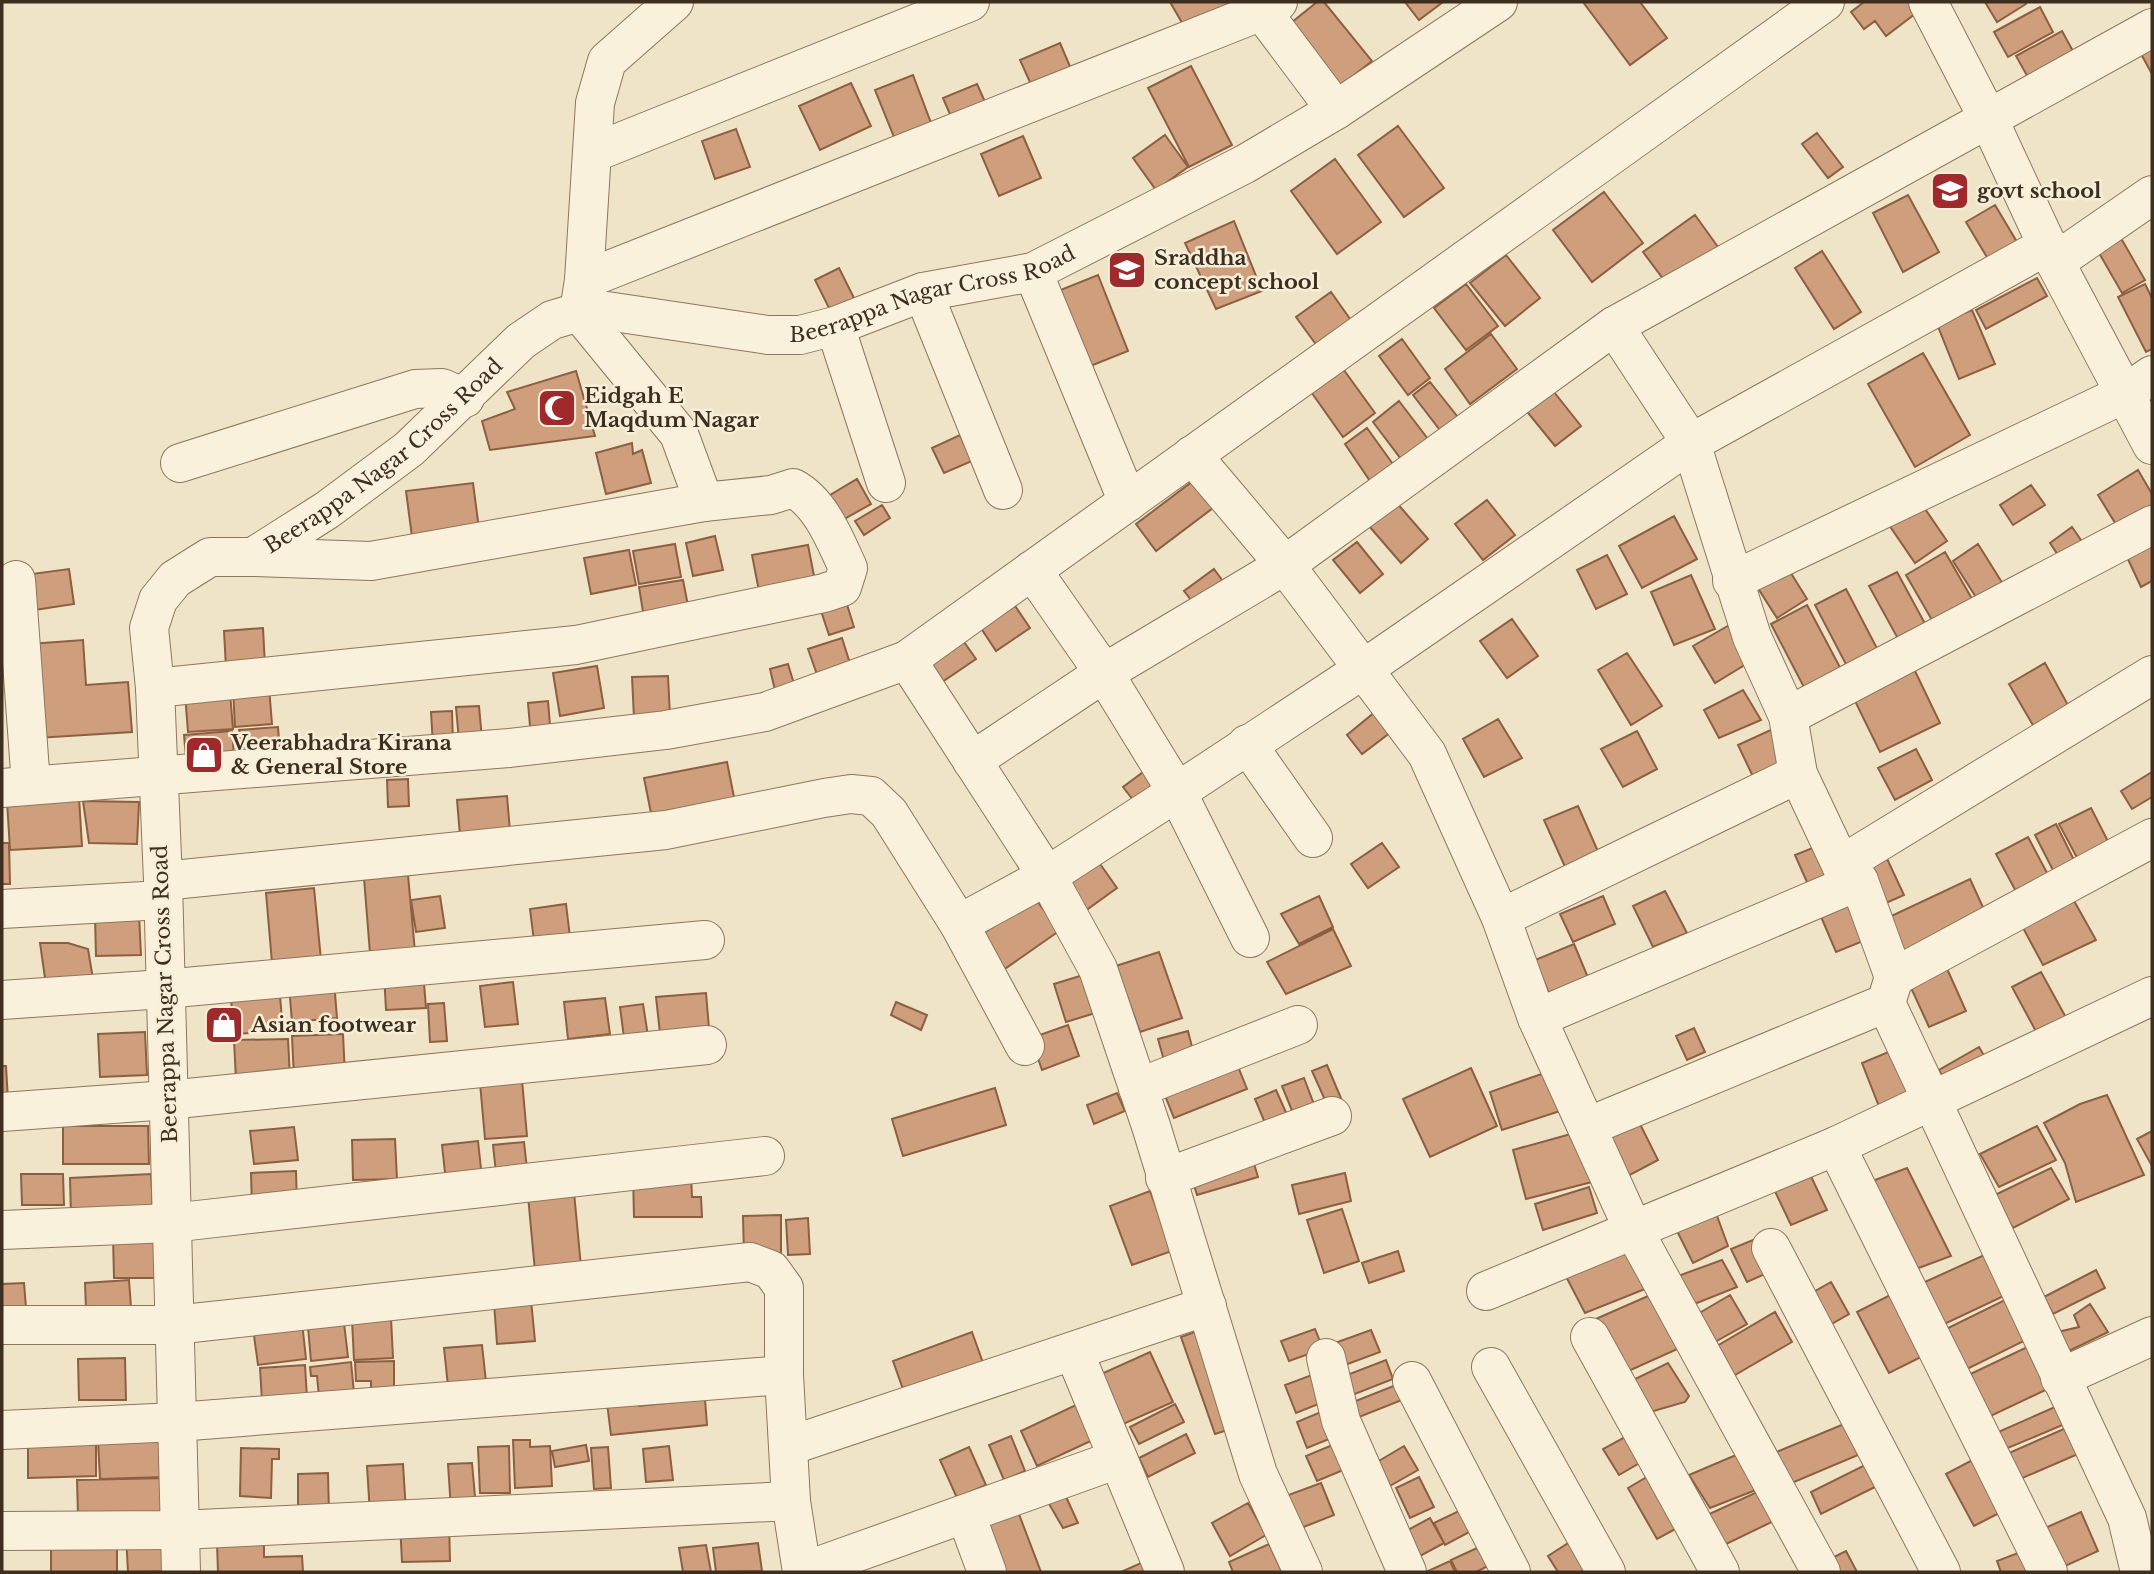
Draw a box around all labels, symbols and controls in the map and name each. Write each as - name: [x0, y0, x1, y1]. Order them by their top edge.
- school or university icon: govt school: [1929, 170, 1971, 212]
- place label: govt school: [1977, 178, 2102, 204]
- street label: Beerappa Nagar Cross Road: [789, 240, 1080, 348]
- place label: Sraddha concept school: [1154, 245, 1320, 295]
- school or university icon: Sraddha concept school: [1106, 249, 1148, 291]
- street label: Beerappa Nagar Cross Road: [260, 353, 508, 559]
- place label: Eidgah E Maqdum Nagar: [584, 383, 759, 433]
- mosque icon: Eidgah E Maqdum Nagar: [536, 387, 578, 429]
- place label: Veerabhadra Kirana & General Store: [230, 730, 452, 780]
- shop icon: Veerabhadra Kirana & General Store: [183, 734, 225, 776]
- street label: Beerappa Nagar Cross Road: [147, 844, 183, 1144]
- shop icon: Asian footwear: [203, 1004, 245, 1046]
- place label: Asian footwear: [250, 1012, 417, 1038]

